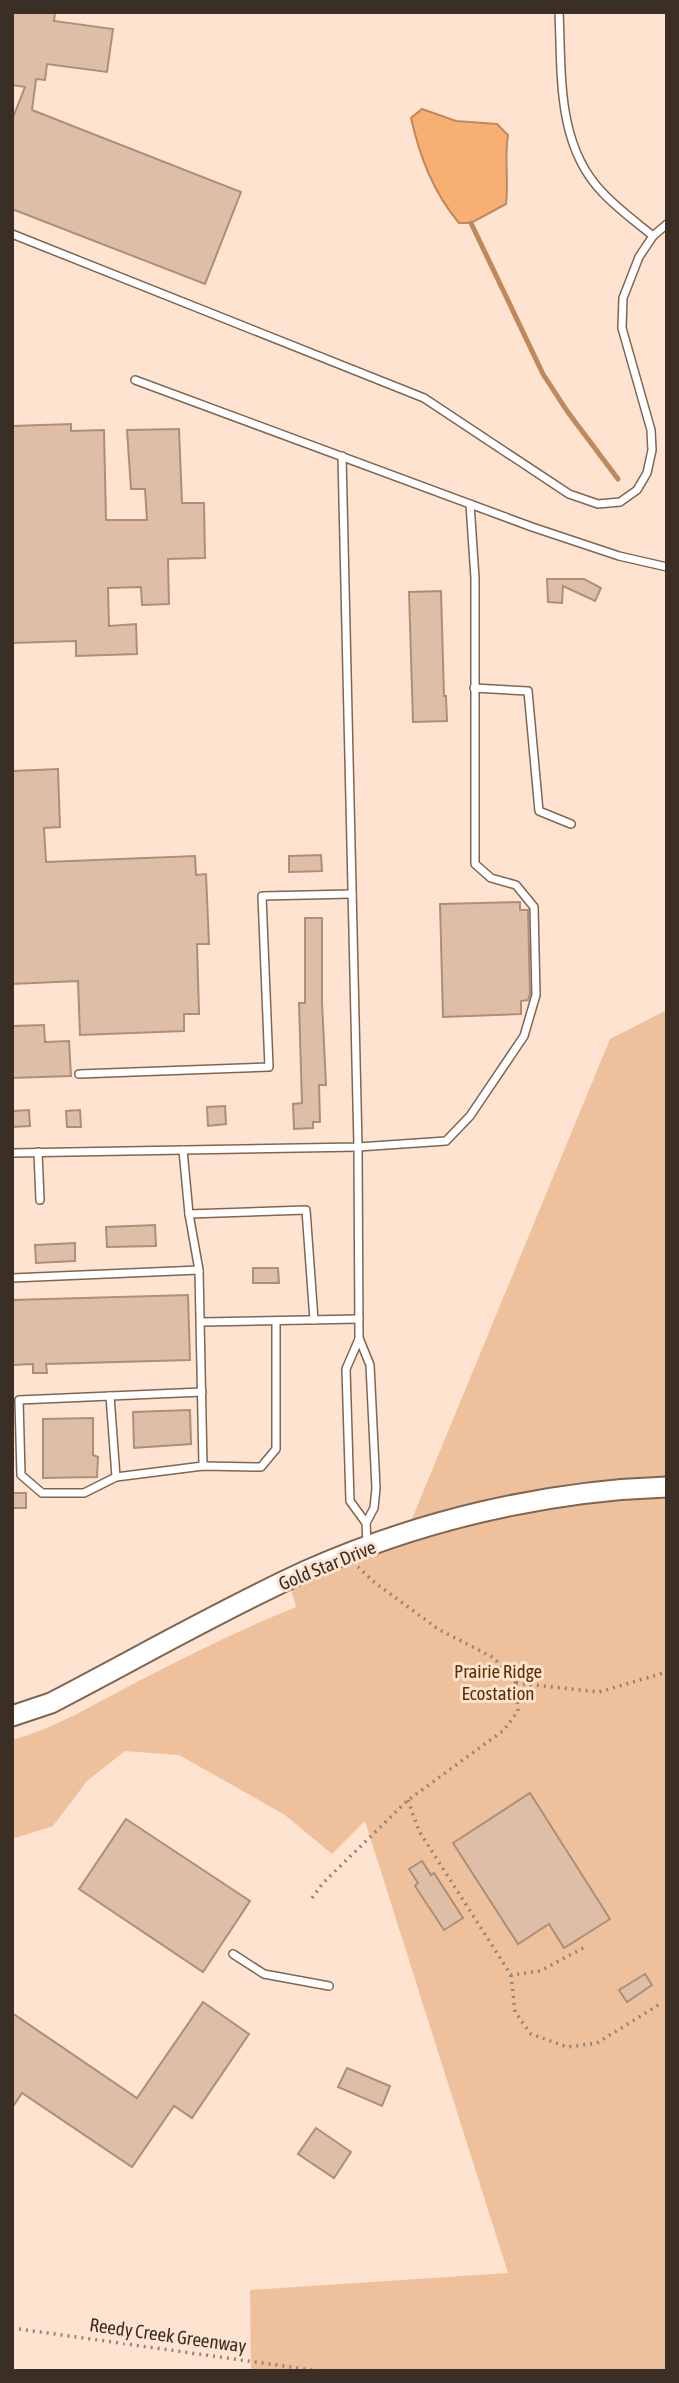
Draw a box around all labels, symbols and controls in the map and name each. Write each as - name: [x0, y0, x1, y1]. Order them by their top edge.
- street label: Gold Star Drive: [275, 1536, 379, 1594]
- park label: Prairie Ridge Ecostation: [454, 1660, 542, 1704]
- street label: Reedy Creek Greenway: [88, 2313, 248, 2357]

